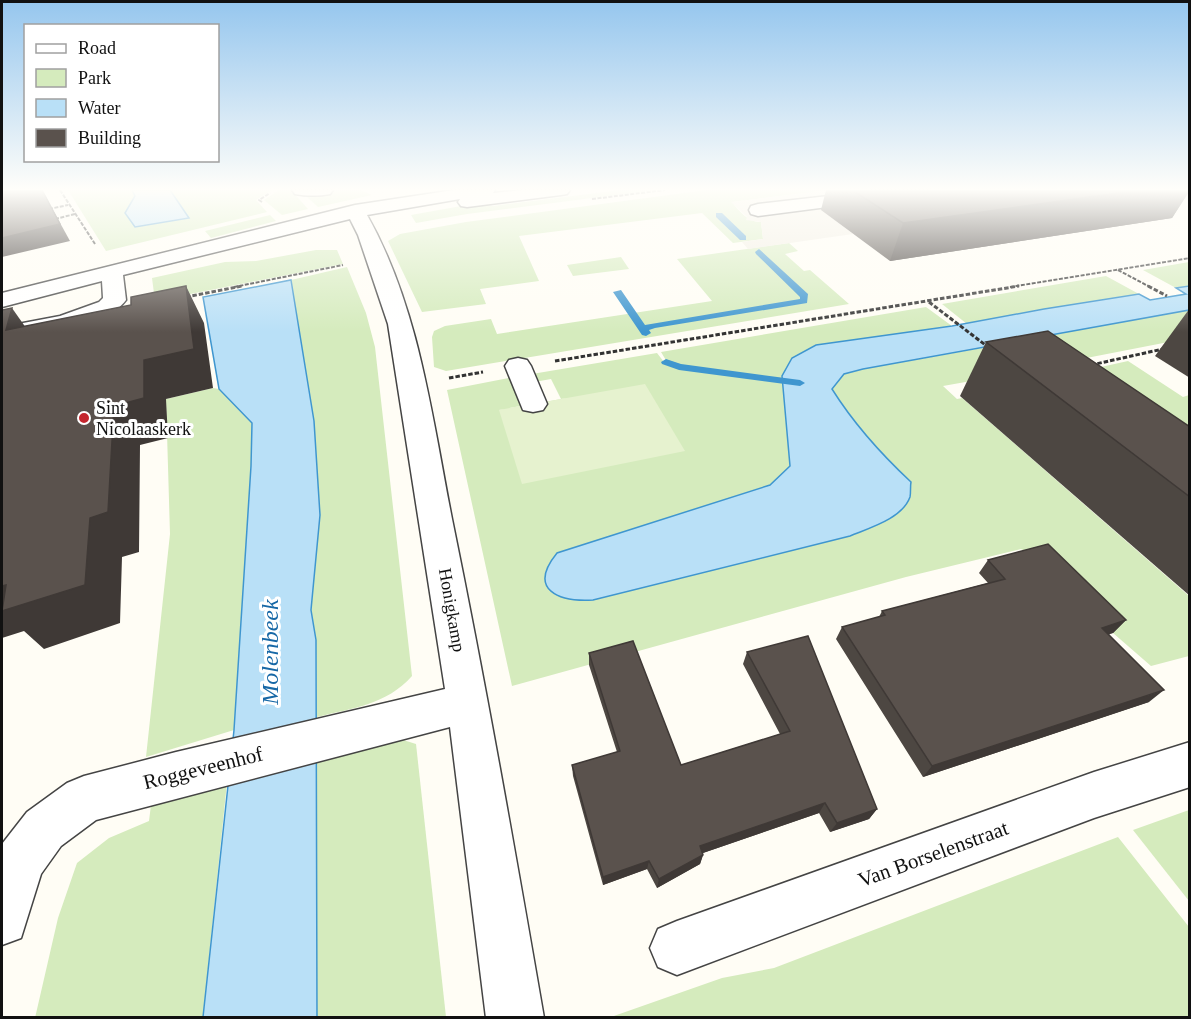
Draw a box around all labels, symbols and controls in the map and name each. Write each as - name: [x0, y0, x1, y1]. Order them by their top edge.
- legend: [24, 24, 219, 162]
- text: Road: [78, 38, 116, 58]
- text: Park: [78, 68, 111, 88]
- text: Water: [78, 98, 121, 118]
- text: Building: [78, 128, 141, 148]
- place label: Sint Nicolaaskerk: [96, 398, 191, 439]
- marker: Sint Nicolaaskerk: [77, 411, 91, 425]
- street label: Honigkamp: [435, 566, 469, 654]
- water label: Molenbeek: [257, 599, 283, 706]
- street label: Roggeveenhof: [141, 742, 265, 794]
- street label: Van Borselenstraat: [855, 816, 1012, 892]

